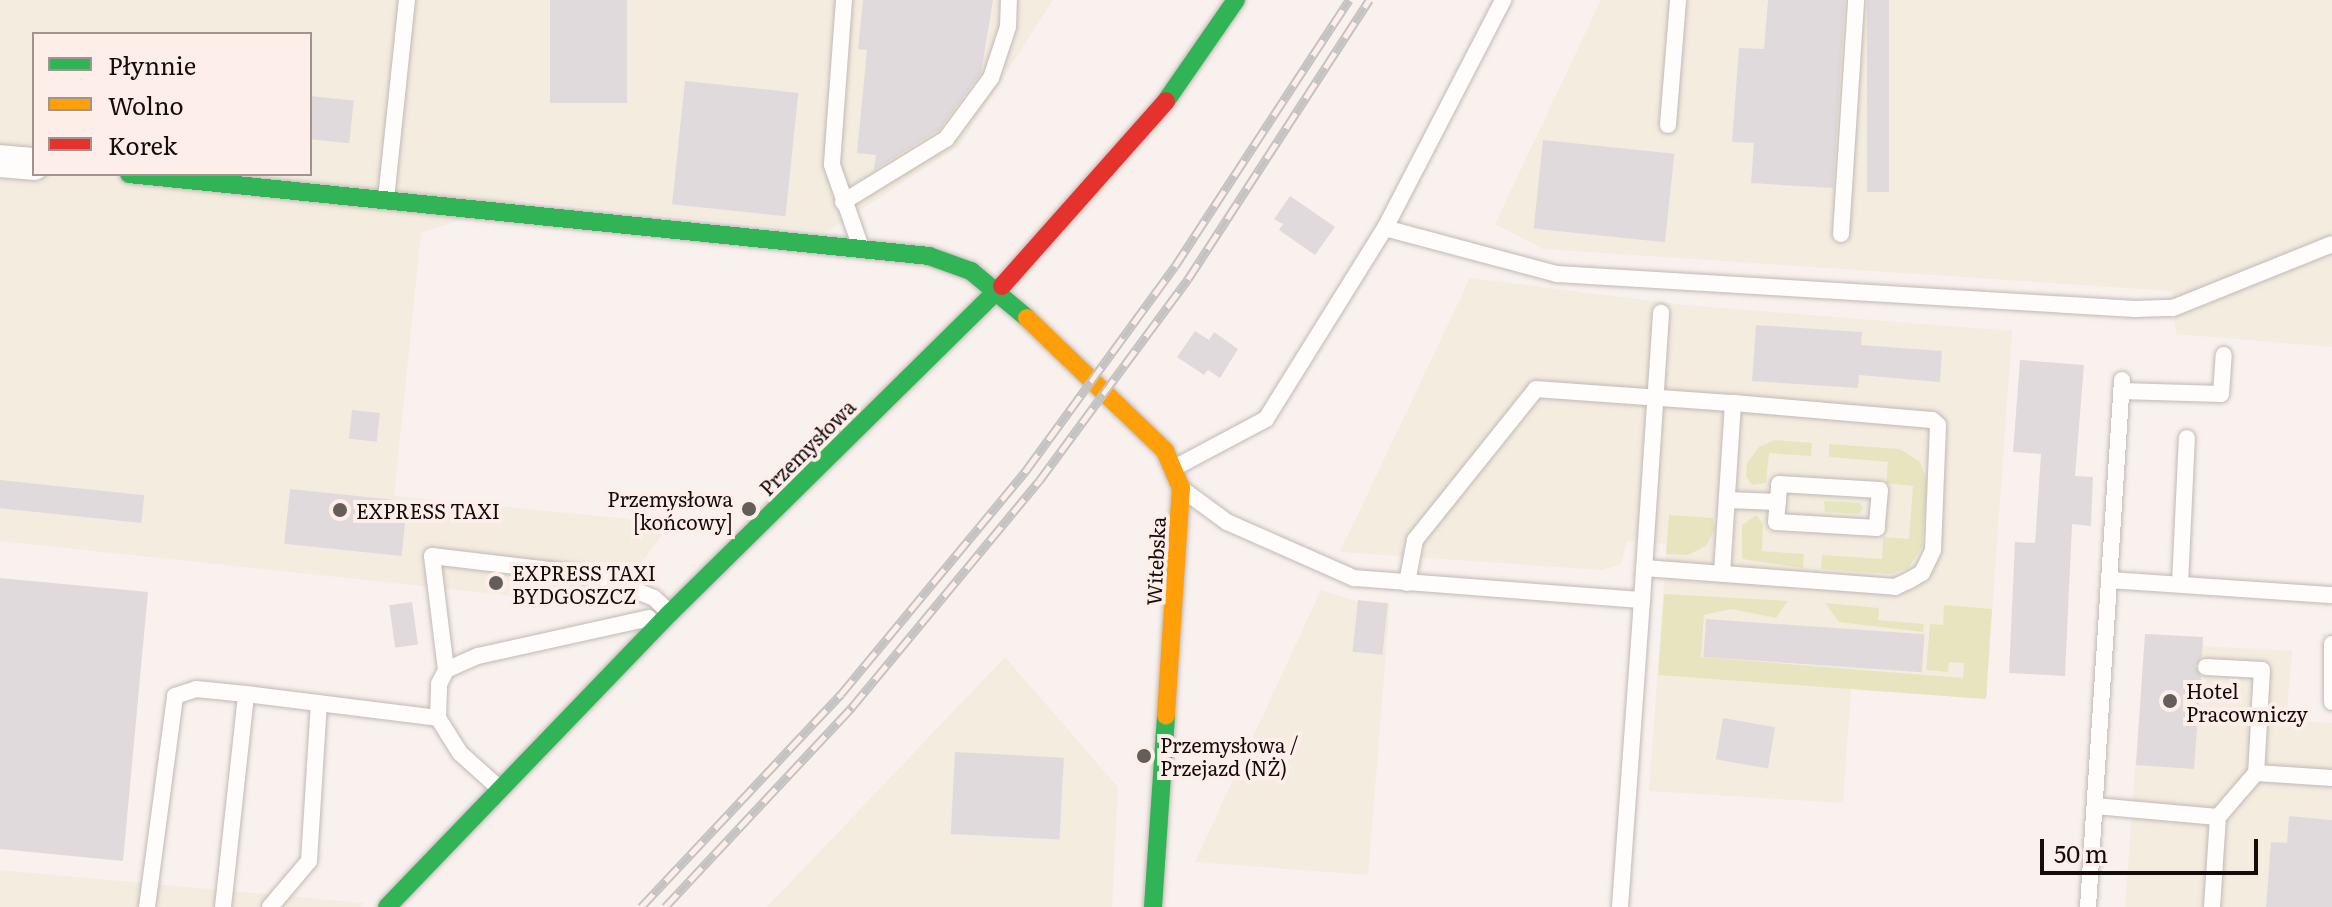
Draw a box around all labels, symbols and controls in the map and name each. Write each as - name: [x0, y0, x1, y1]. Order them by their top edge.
- legend: [32, 32, 312, 176]
- text: Płynnie: [108, 47, 196, 82]
- text: Wolno: [108, 87, 183, 122]
- text: Korek: [108, 127, 177, 162]
- street label: Przemysłowa: [754, 394, 860, 500]
- place label: Przemysłowa [końcowy]: [607, 486, 733, 533]
- place label: EXPRESS TAXI: [356, 498, 500, 522]
- marker: Przemysłowa [końcowy]: [740, 500, 758, 518]
- marker: EXPRESS TAXI: [331, 501, 349, 519]
- street label: Witebska: [1141, 516, 1169, 606]
- place label: EXPRESS TAXI BYDGOSZCZ: [512, 560, 656, 607]
- marker: EXPRESS TAXI BYDGOSZCZ: [487, 574, 505, 592]
- place label: Hotel Pracowniczy: [2186, 678, 2308, 725]
- marker: Hotel Pracowniczy: [2161, 692, 2179, 710]
- place label: Przemysłowa / Przejazd (NŻ): [1160, 732, 1298, 779]
- marker: Przemysłowa / Przejazd (NŻ): [1135, 747, 1153, 765]
- scale bar: [2044, 823, 2262, 873]
- text: 50 m: [2054, 835, 2108, 870]

